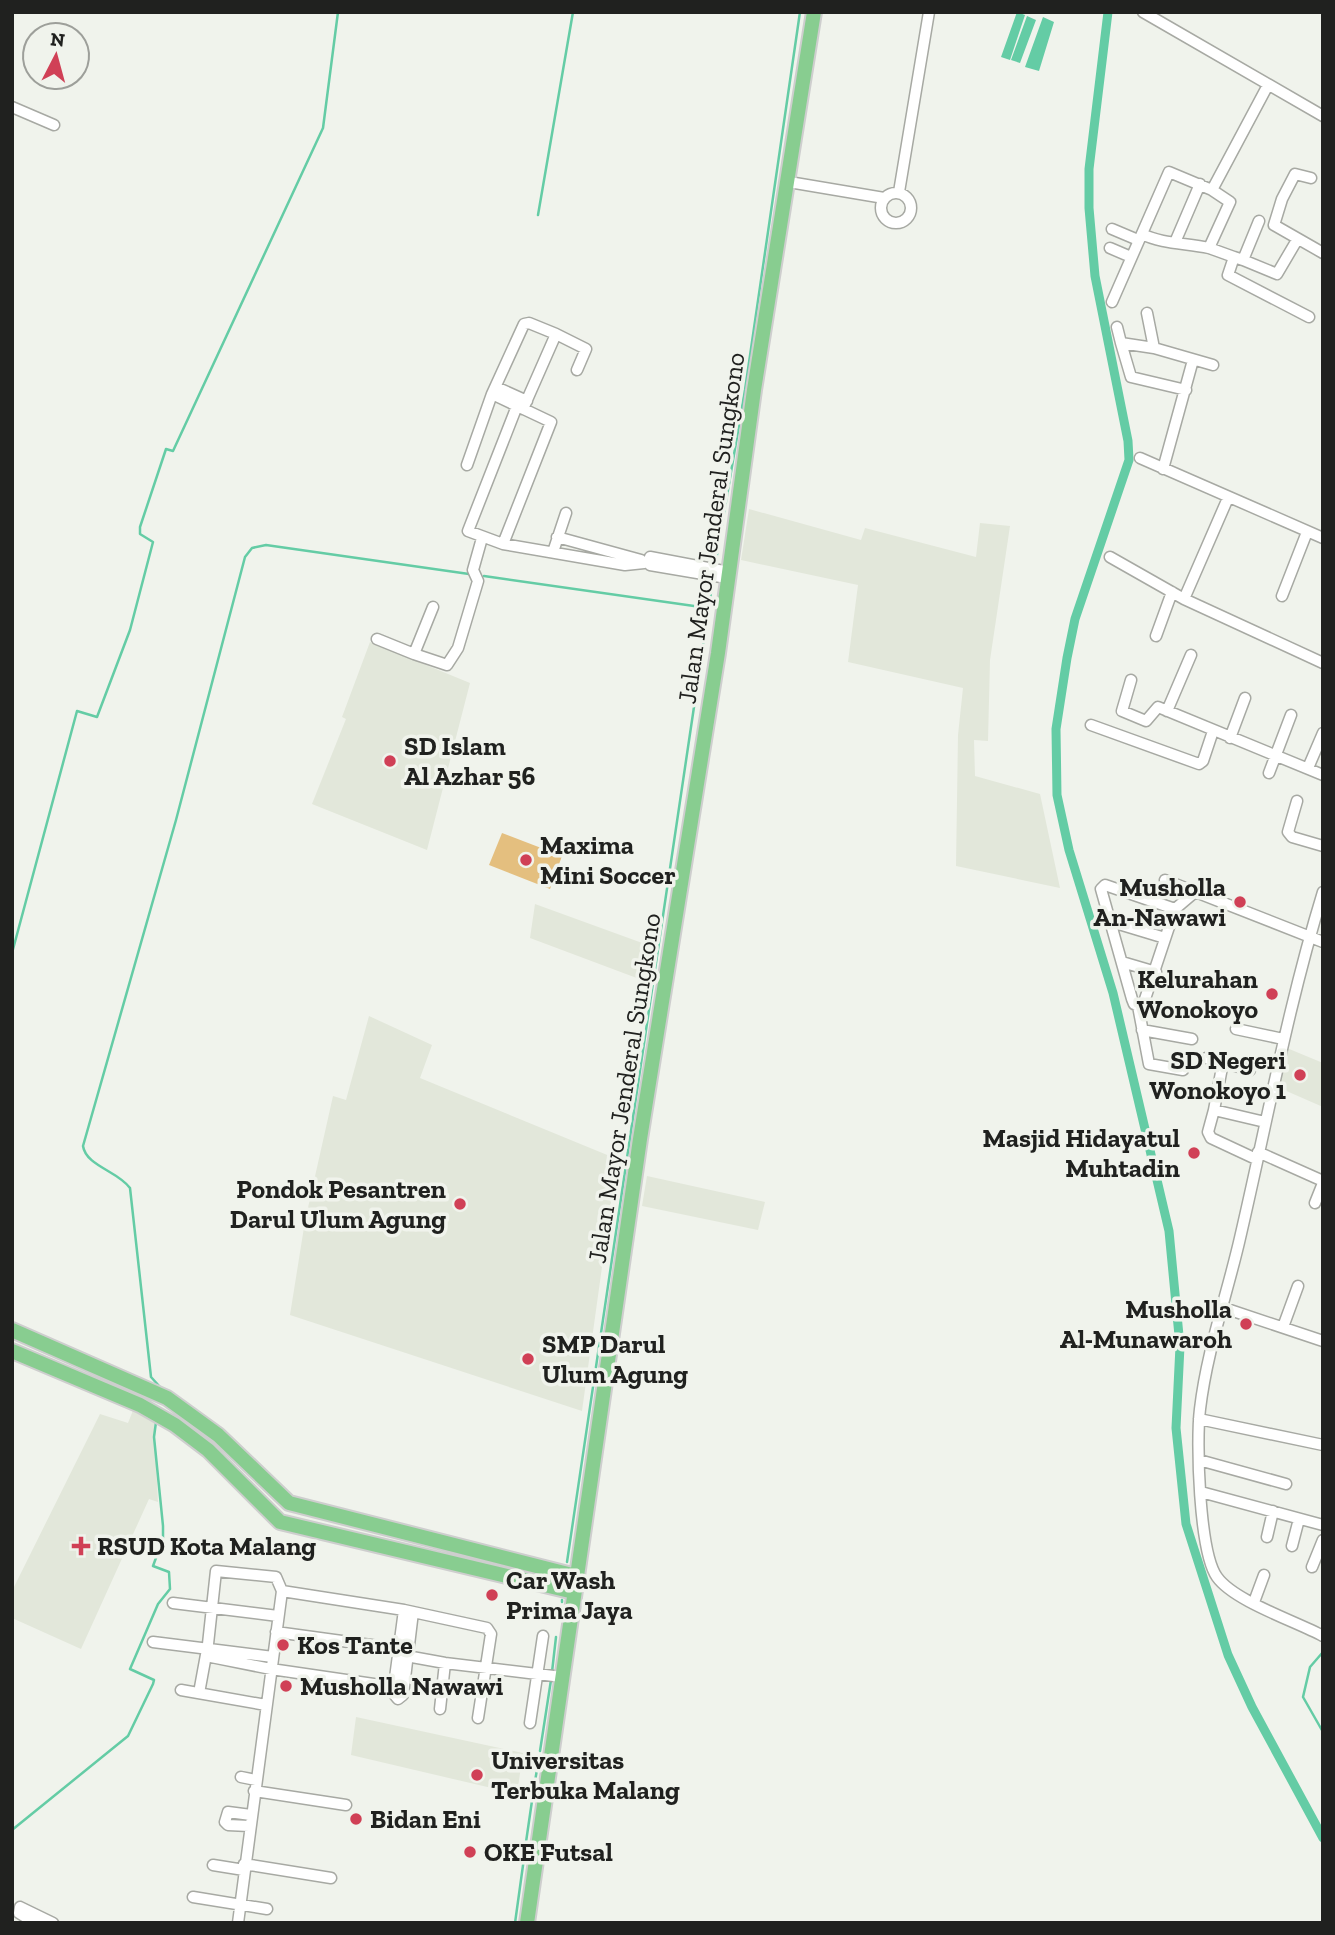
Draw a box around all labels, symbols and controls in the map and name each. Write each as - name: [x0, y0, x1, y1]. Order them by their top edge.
- north arrow: [21, 21, 91, 91]
- text: N: [49, 27, 66, 52]
- street label: Jalan Mayor Jenderal Sungkono: [671, 350, 751, 706]
- place label: SD Islam Al Azhar 56: [404, 730, 535, 792]
- marker: SD Islam Al Azhar 56: [382, 753, 398, 769]
- place label: Maxima Mini Soccer: [540, 829, 676, 891]
- marker: Maxima Mini Soccer: [518, 852, 534, 868]
- place label: Musholla An-Nawawi: [1093, 871, 1226, 933]
- marker: Musholla An-Nawawi: [1232, 894, 1248, 910]
- street label: Jalan Mayor Jenderal Sungkono: [580, 911, 668, 1265]
- place label: Kelurahan Wonokoyo: [1137, 963, 1259, 1025]
- marker: Kelurahan Wonokoyo: [1264, 986, 1280, 1002]
- place label: SD Negeri Wonokoyo 1: [1149, 1044, 1286, 1106]
- marker: SD Negeri Wonokoyo 1: [1292, 1067, 1308, 1083]
- place label: Masjid Hidayatul Muhtadin: [983, 1122, 1181, 1184]
- marker: Masjid Hidayatul Muhtadin: [1186, 1145, 1202, 1161]
- place label: Pondok Pesantren Darul Ulum Agung: [230, 1173, 447, 1235]
- marker: Pondok Pesantren Darul Ulum Agung: [452, 1196, 468, 1212]
- place label: Musholla Al-Munawaroh: [1060, 1293, 1232, 1355]
- marker: Musholla Al-Munawaroh: [1238, 1316, 1254, 1332]
- place label: SMP Darul Ulum Agung: [542, 1328, 688, 1390]
- marker: SMP Darul Ulum Agung: [520, 1351, 536, 1367]
- place label: RSUD Kota Malang: [97, 1530, 316, 1562]
- marker: RSUD Kota Malang: [71, 1536, 91, 1556]
- place label: Car Wash Prima Jaya: [506, 1564, 633, 1626]
- marker: Car Wash Prima Jaya: [484, 1587, 500, 1603]
- place label: Kos Tante: [297, 1629, 413, 1661]
- marker: Kos Tante: [275, 1637, 291, 1653]
- place label: Musholla Nawawi: [300, 1670, 504, 1702]
- marker: Musholla Nawawi: [278, 1678, 294, 1694]
- place label: Universitas Terbuka Malang: [491, 1744, 680, 1806]
- marker: Universitas Terbuka Malang: [469, 1767, 485, 1783]
- place label: Bidan Eni: [370, 1803, 481, 1835]
- marker: Bidan Eni: [348, 1811, 364, 1827]
- place label: OKE Futsal: [484, 1836, 613, 1868]
- marker: OKE Futsal: [462, 1844, 478, 1860]

